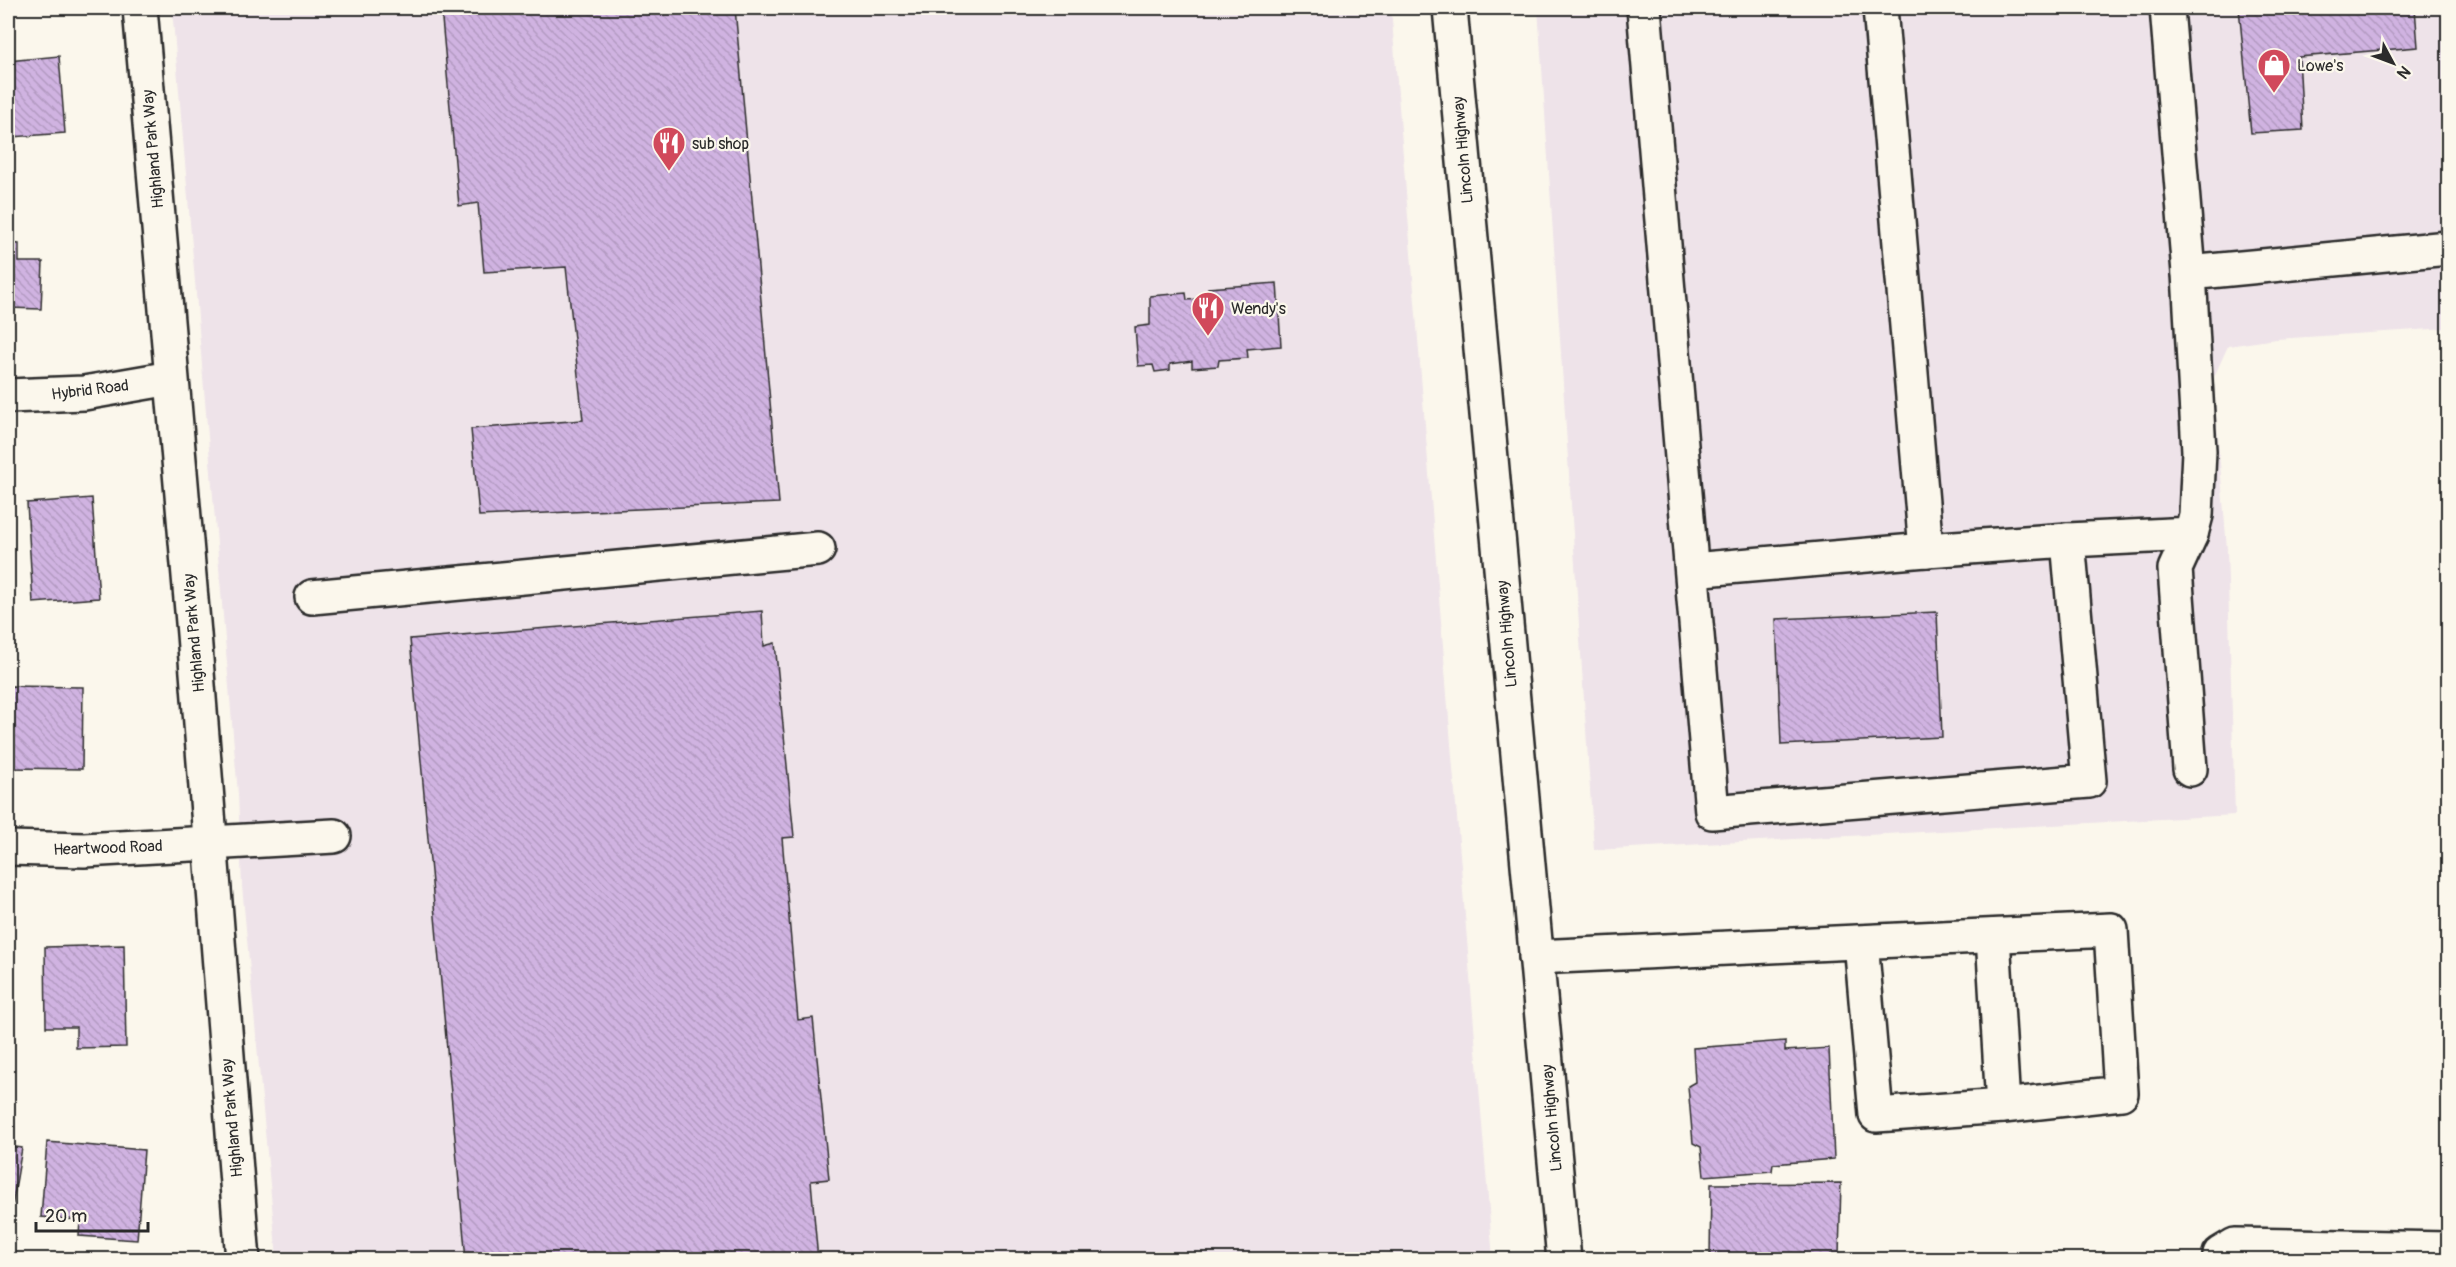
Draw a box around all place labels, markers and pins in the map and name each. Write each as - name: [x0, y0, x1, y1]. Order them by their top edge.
- shop icon: Lowe's: [2256, 47, 2292, 94]
- place label: Lowe's: [2297, 56, 2343, 76]
- restaurant icon: sub shop: [651, 125, 687, 172]
- place label: sub shop: [692, 134, 749, 154]
- restaurant icon: Wendy's: [1190, 290, 1226, 337]
- place label: Wendy's: [1231, 299, 1286, 319]

